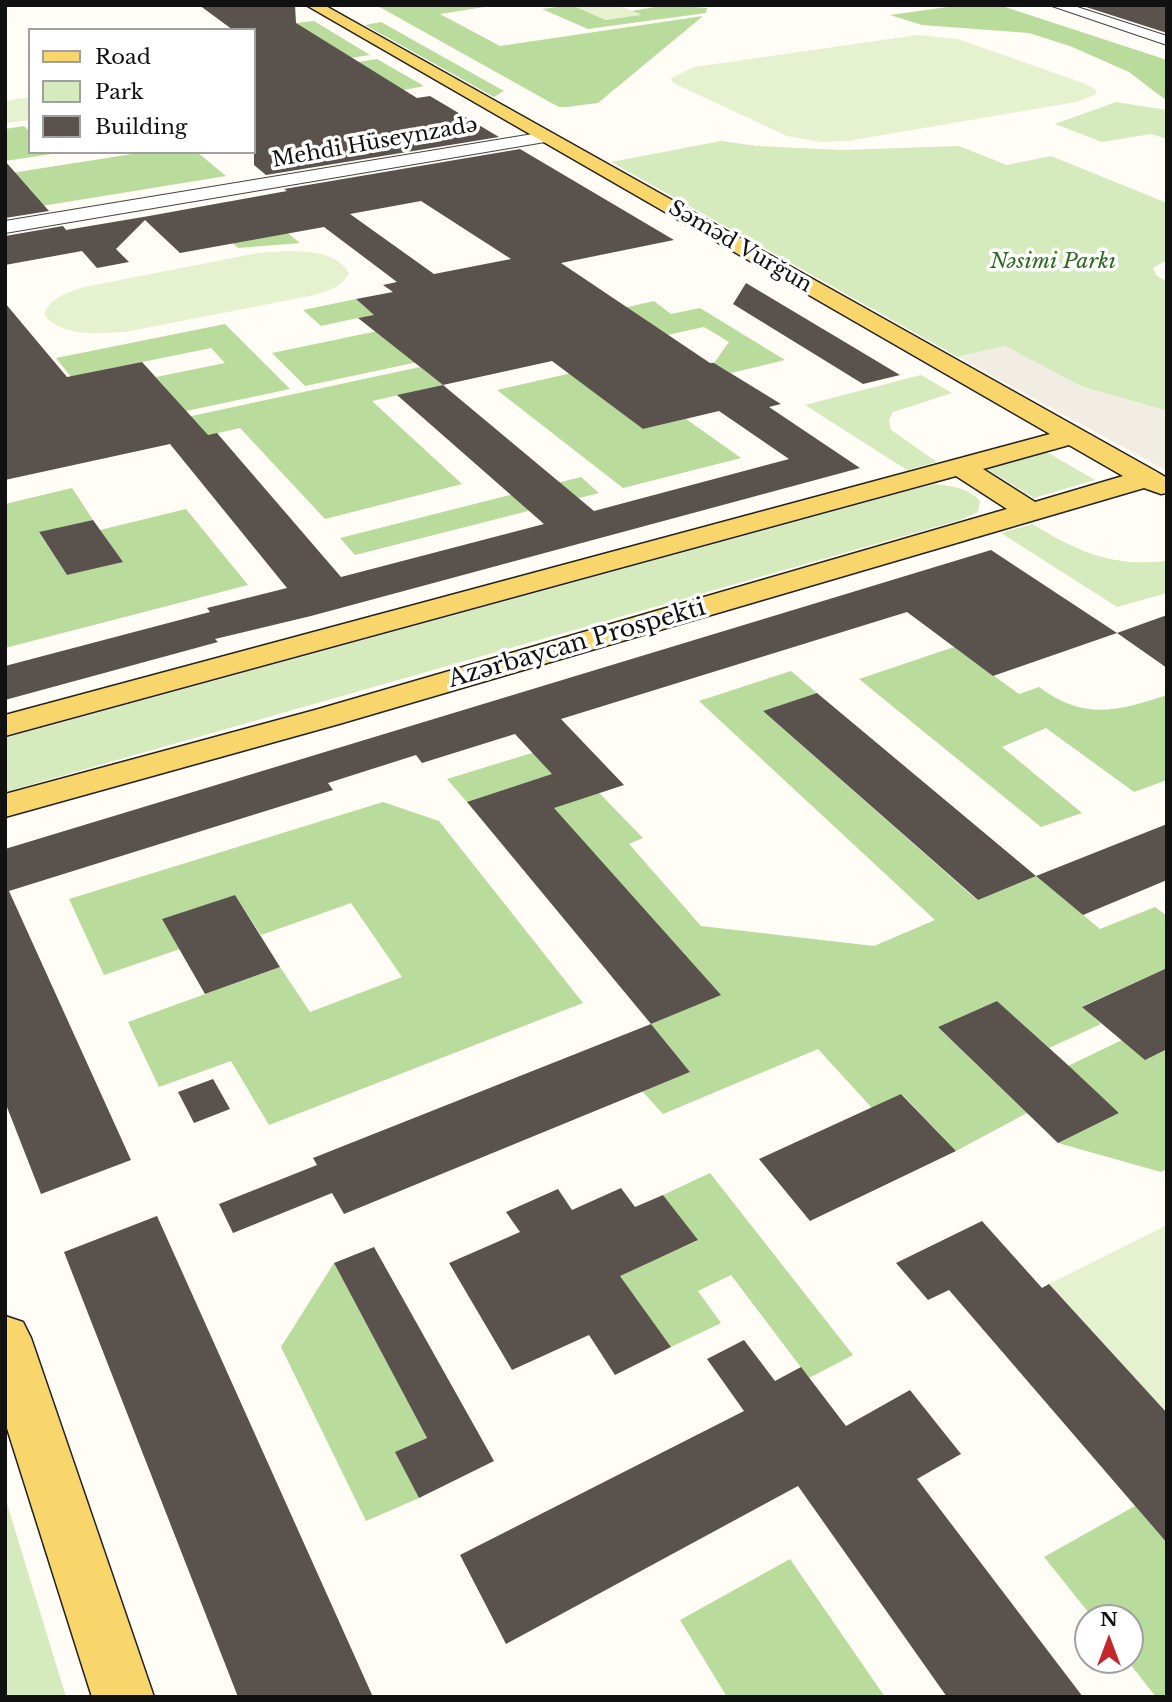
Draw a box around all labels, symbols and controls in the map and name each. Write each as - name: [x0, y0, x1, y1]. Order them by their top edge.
- legend: [28, 28, 256, 154]
- text: Road: [95, 44, 151, 70]
- text: Park: [95, 79, 144, 105]
- street label: Mehdi Hüseynzadə: [270, 113, 480, 173]
- text: Building: [95, 114, 187, 140]
- street label: Səməd Vurğun: [664, 196, 816, 298]
- park label: Nəsimi Parkı: [990, 249, 1116, 275]
- street label: Azərbaycan Prospekti: [445, 593, 709, 695]
- north arrow: [1074, 1604, 1144, 1674]
- text: N: [1100, 1608, 1118, 1631]

